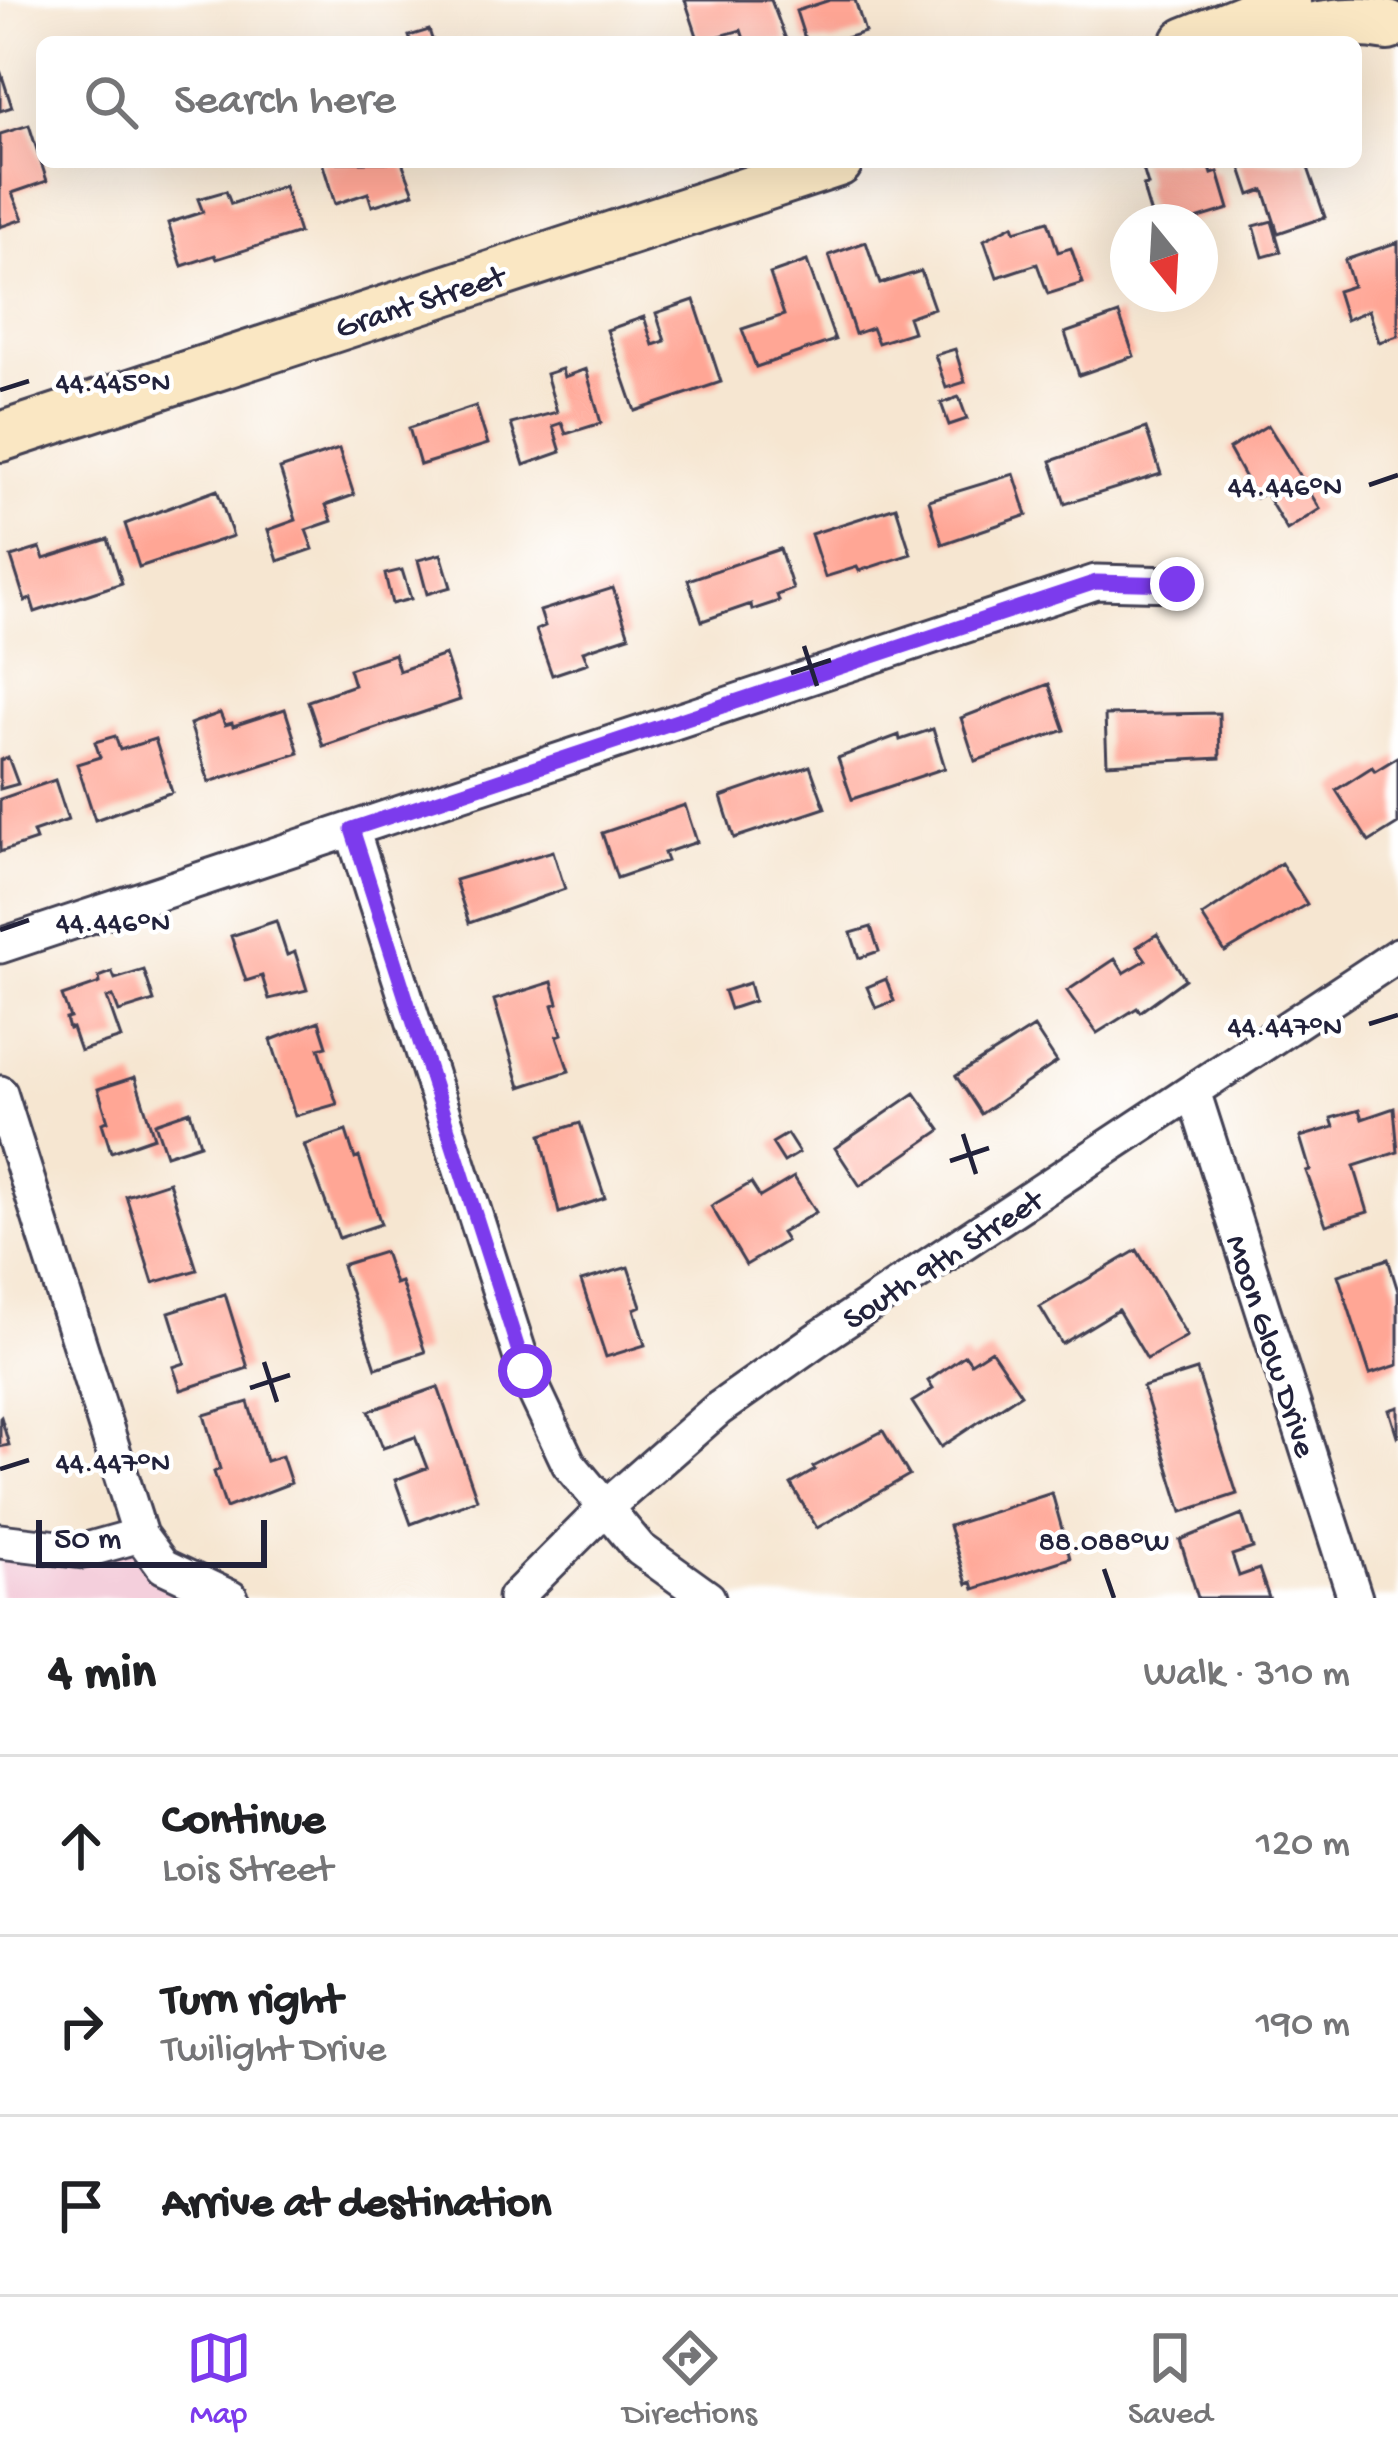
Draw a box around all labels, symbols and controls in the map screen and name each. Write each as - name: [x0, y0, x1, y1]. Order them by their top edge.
- search box: [36, 36, 1362, 168]
- icon: search: [78, 69, 144, 135]
- text: Search here: [174, 76, 396, 129]
- north arrow: [1110, 204, 1218, 312]
- street label: Grant Street: [331, 259, 513, 350]
- text: 44.445°N: [55, 368, 171, 403]
- text: 44.446°N: [1228, 472, 1342, 507]
- route end: [1150, 557, 1204, 611]
- text: 44.446°N: [56, 908, 170, 943]
- text: 44.447°N: [1228, 1012, 1342, 1047]
- street label: South 9th Street: [837, 1182, 1053, 1341]
- street label: Moon Glow Drive: [1215, 1231, 1322, 1464]
- route start: [498, 1344, 552, 1398]
- text: 44.447°N: [56, 1448, 170, 1483]
- scale bar: [36, 1514, 267, 1567]
- text: 50 m: [54, 1522, 121, 1560]
- text: 88.088°W: [1038, 1527, 1170, 1562]
- text: 4 min: [48, 1646, 156, 1706]
- text: Walk · 310 m: [1143, 1653, 1350, 1699]
- text: Continue: [162, 1796, 325, 1849]
- icon: ahead: [48, 1813, 114, 1879]
- text: 120 m: [1256, 1823, 1350, 1869]
- text: Lois Street: [162, 1849, 333, 1895]
- text: Turn right: [162, 1976, 342, 2029]
- icon: right: [48, 1993, 114, 2059]
- text: 190 m: [1256, 2003, 1350, 2049]
- text: Twilight Drive: [162, 2029, 386, 2075]
- icon: arrive: [48, 2173, 114, 2239]
- text: Arrive at destination: [162, 2179, 551, 2232]
- tab: Map: [186, 2325, 252, 2435]
- tab: Directions: [623, 2325, 757, 2435]
- tab: Saved: [1128, 2325, 1212, 2435]

